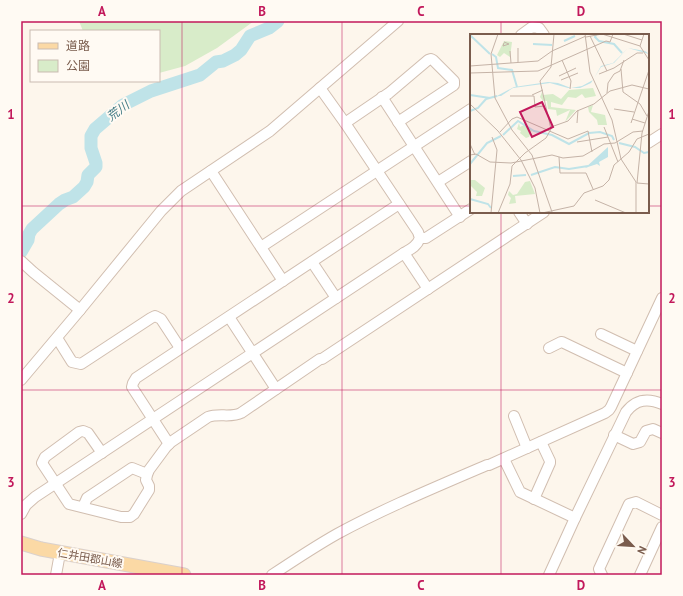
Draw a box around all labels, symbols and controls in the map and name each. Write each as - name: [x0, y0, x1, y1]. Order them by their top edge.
- text: A: [98, 3, 106, 20]
- text: B: [258, 3, 266, 20]
- text: C: [417, 3, 425, 20]
- text: D: [577, 3, 585, 20]
- legend: [30, 30, 160, 82]
- inset map: [470, 34, 649, 213]
- text: 道路: [66, 38, 90, 53]
- text: 公園: [66, 58, 90, 73]
- water label: 荒川: [104, 96, 133, 124]
- text: 1: [7, 106, 15, 123]
- text: 1: [668, 106, 676, 123]
- text: 2: [7, 290, 15, 307]
- text: 2: [668, 290, 676, 307]
- text: 3: [7, 474, 15, 491]
- text: 3: [668, 474, 676, 491]
- north arrow: [613, 526, 653, 566]
- text: N: [634, 544, 650, 556]
- street label: 仁井田郡山線: [56, 545, 124, 571]
- text: A: [98, 577, 106, 594]
- text: B: [258, 577, 266, 594]
- text: C: [417, 577, 425, 594]
- text: D: [577, 577, 585, 594]

